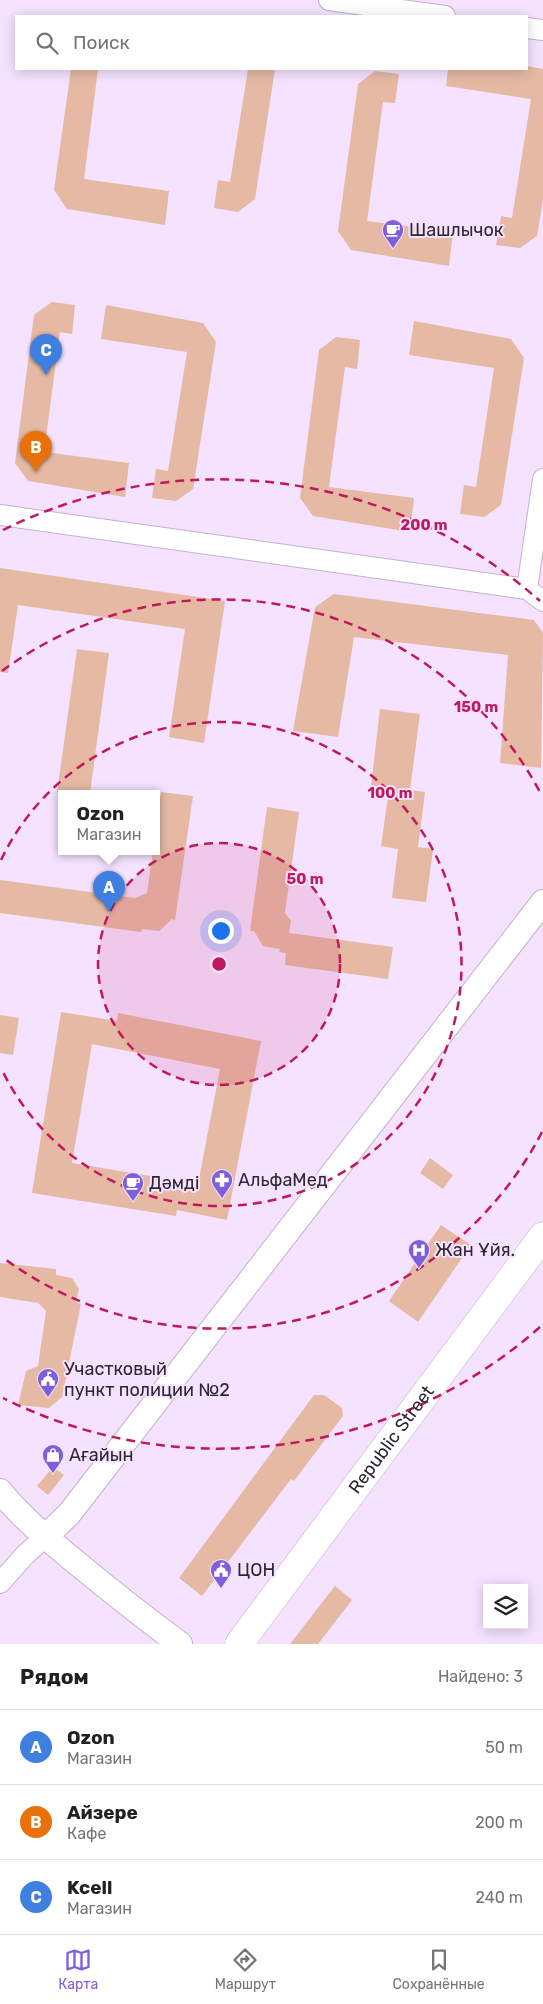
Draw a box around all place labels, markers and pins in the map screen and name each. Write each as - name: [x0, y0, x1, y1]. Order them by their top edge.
- cafe icon: Шашлычок: [381, 218, 405, 249]
- place label: Шашлычок: [409, 219, 504, 241]
- pin: C: [30, 334, 62, 375]
- pin: B: [20, 431, 52, 472]
- pin: A: [93, 871, 125, 912]
- centre of rings: [210, 955, 228, 973]
- pharmacy icon: АльфаМед: [210, 1168, 234, 1199]
- place label: АльфаМед: [238, 1169, 328, 1191]
- cafe icon: Дәмді: [121, 1171, 145, 1202]
- place label: Дәмді: [149, 1172, 199, 1194]
- hospital icon: Жан Ұйя.: [407, 1238, 431, 1269]
- place label: Жан Ұйя.: [435, 1239, 515, 1261]
- place label: Участковый пункт полиции №2: [64, 1358, 230, 1401]
- public building icon: Участковый пункт полиции №2: [36, 1367, 60, 1398]
- shop icon: Ағайын: [41, 1443, 65, 1474]
- place label: Ағайын: [69, 1444, 133, 1466]
- public building icon: ЦОН: [209, 1558, 233, 1589]
- place label: ЦОН: [237, 1559, 275, 1581]

